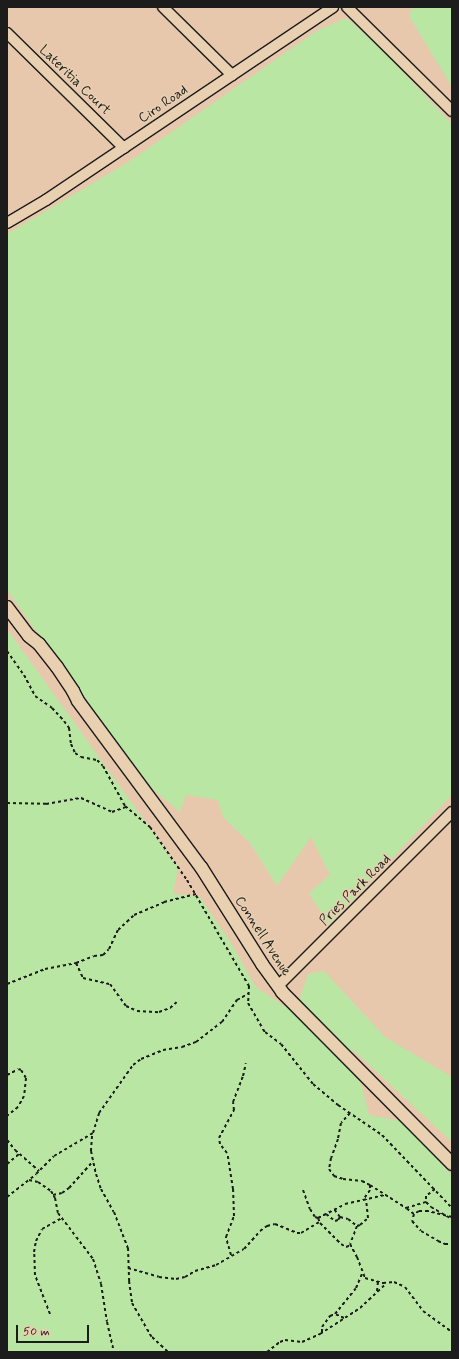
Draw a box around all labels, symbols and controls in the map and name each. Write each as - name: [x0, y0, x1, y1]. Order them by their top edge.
- street label: Lateritia Court: [37, 42, 113, 118]
- street label: Ciro Road: [135, 81, 191, 127]
- street label: Pries Park Road: [316, 851, 394, 929]
- street label: Connell Avenue: [230, 891, 296, 981]
- scale bar: [18, 1317, 91, 1343]
- text: 50 m: [23, 1324, 50, 1340]

